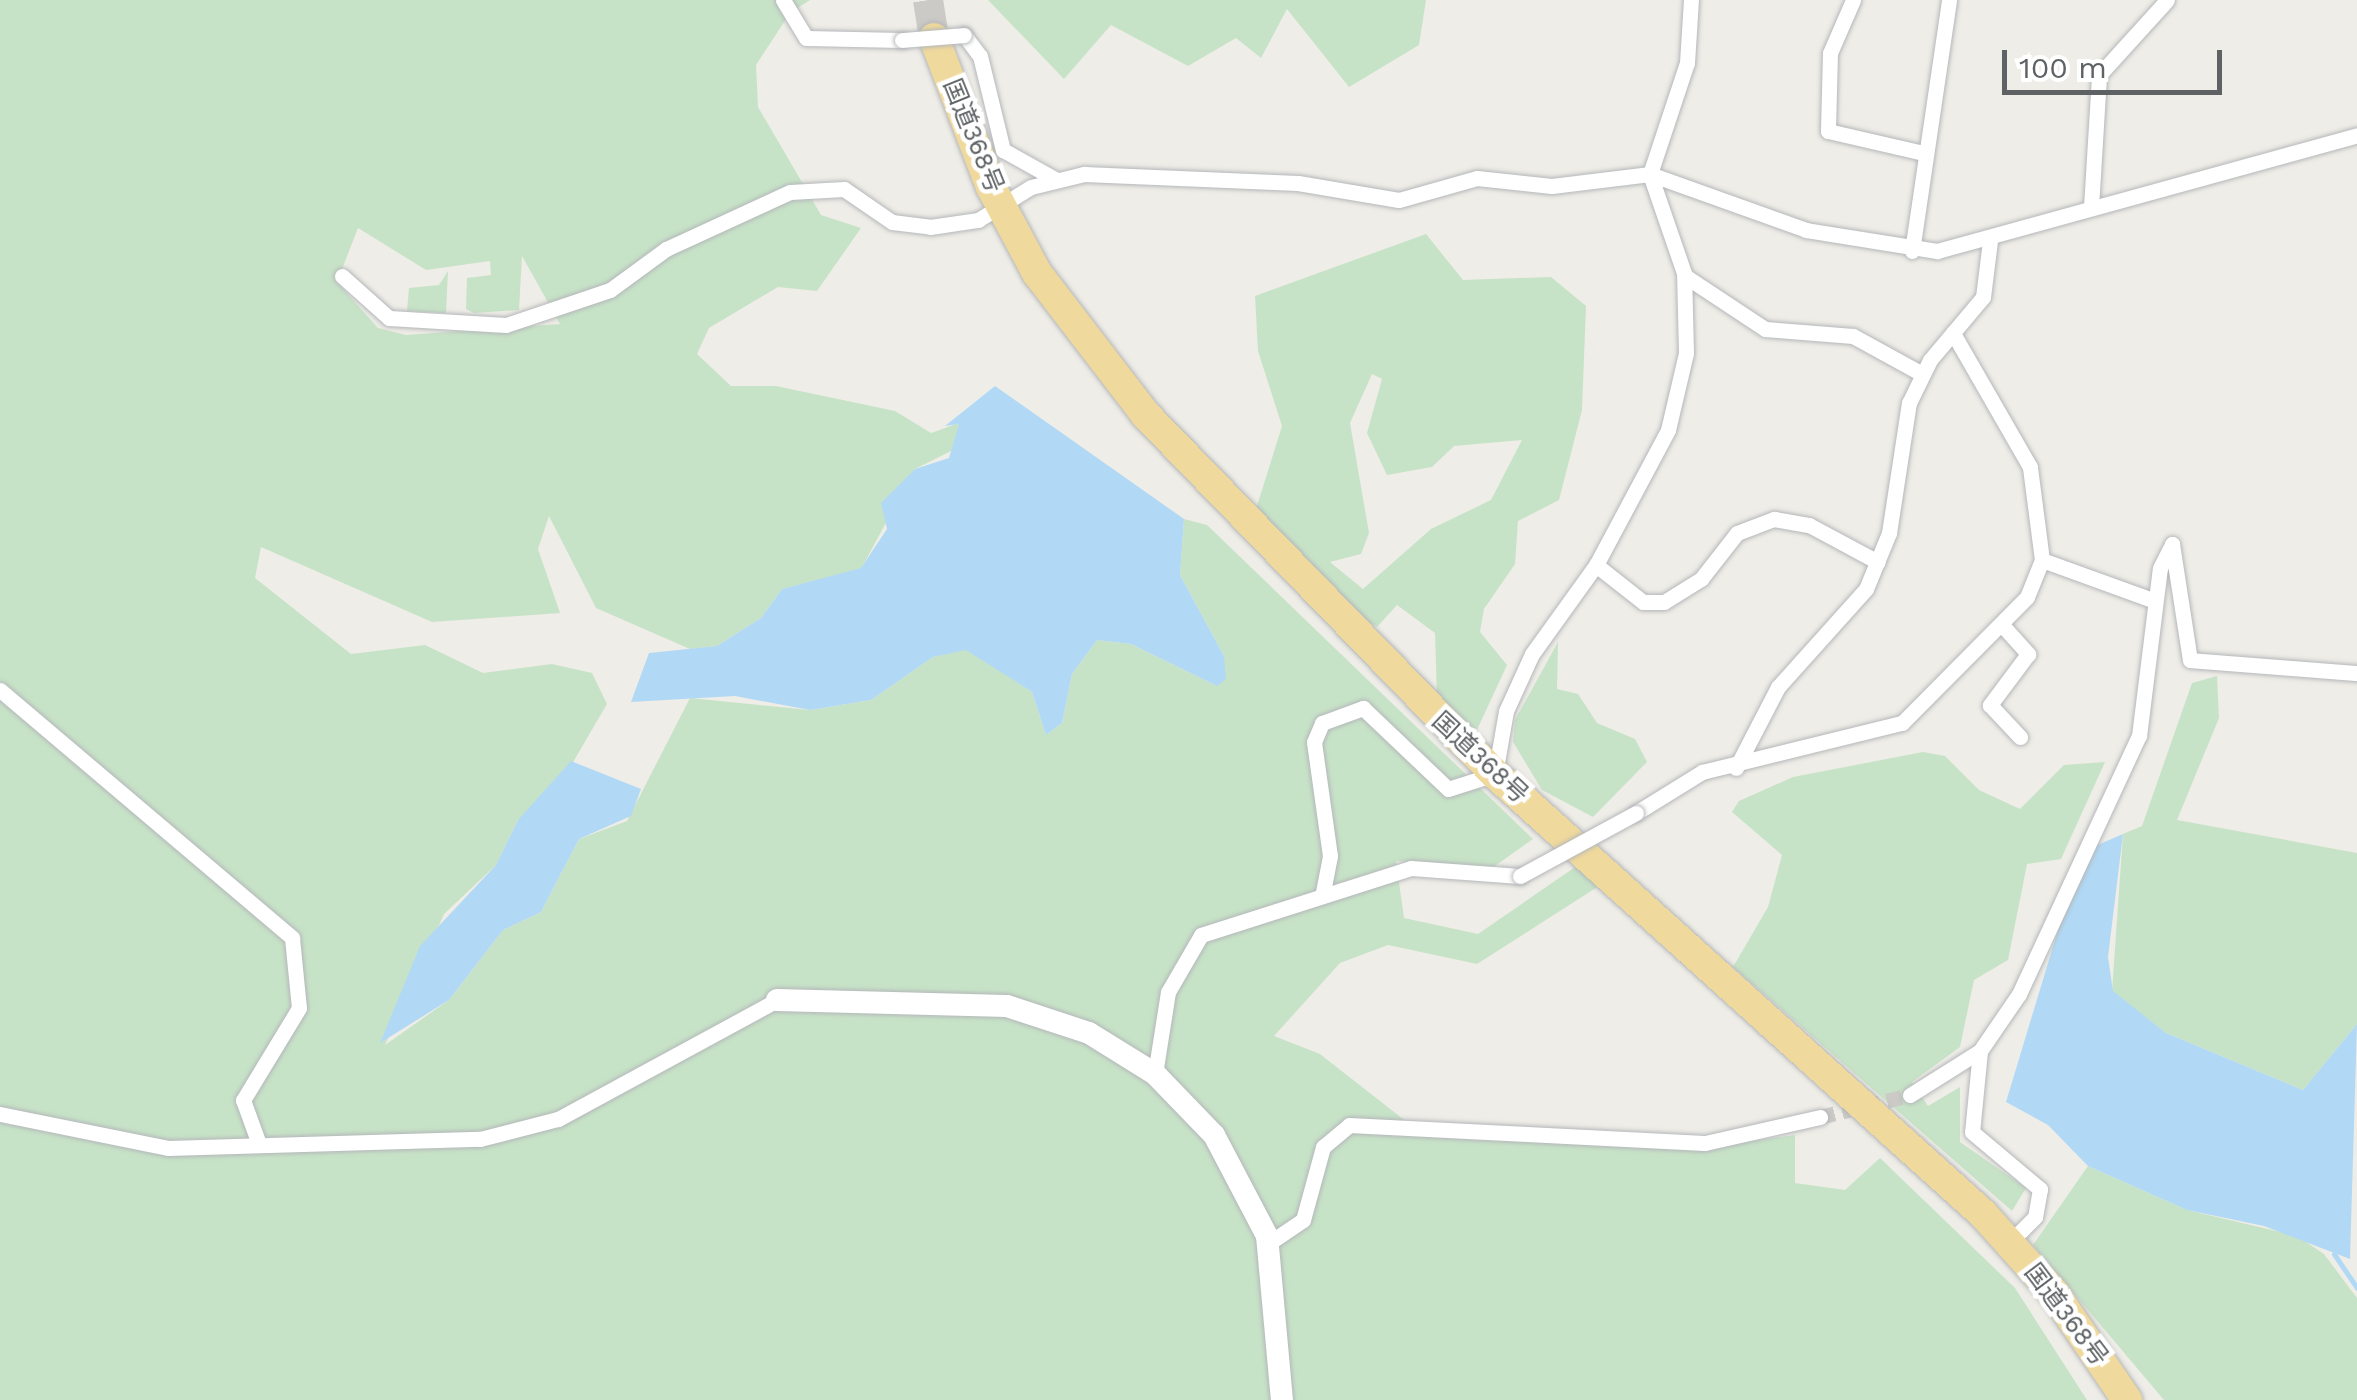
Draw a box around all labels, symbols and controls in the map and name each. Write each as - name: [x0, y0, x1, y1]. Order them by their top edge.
- scale bar: [2007, 30, 2227, 92]
- text: 100 m: [2019, 50, 2107, 85]
- street label: 国道368号: [937, 75, 1009, 197]
- street label: 国道368号: [1426, 706, 1534, 810]
- street label: 国道368号: [2018, 1258, 2114, 1372]

